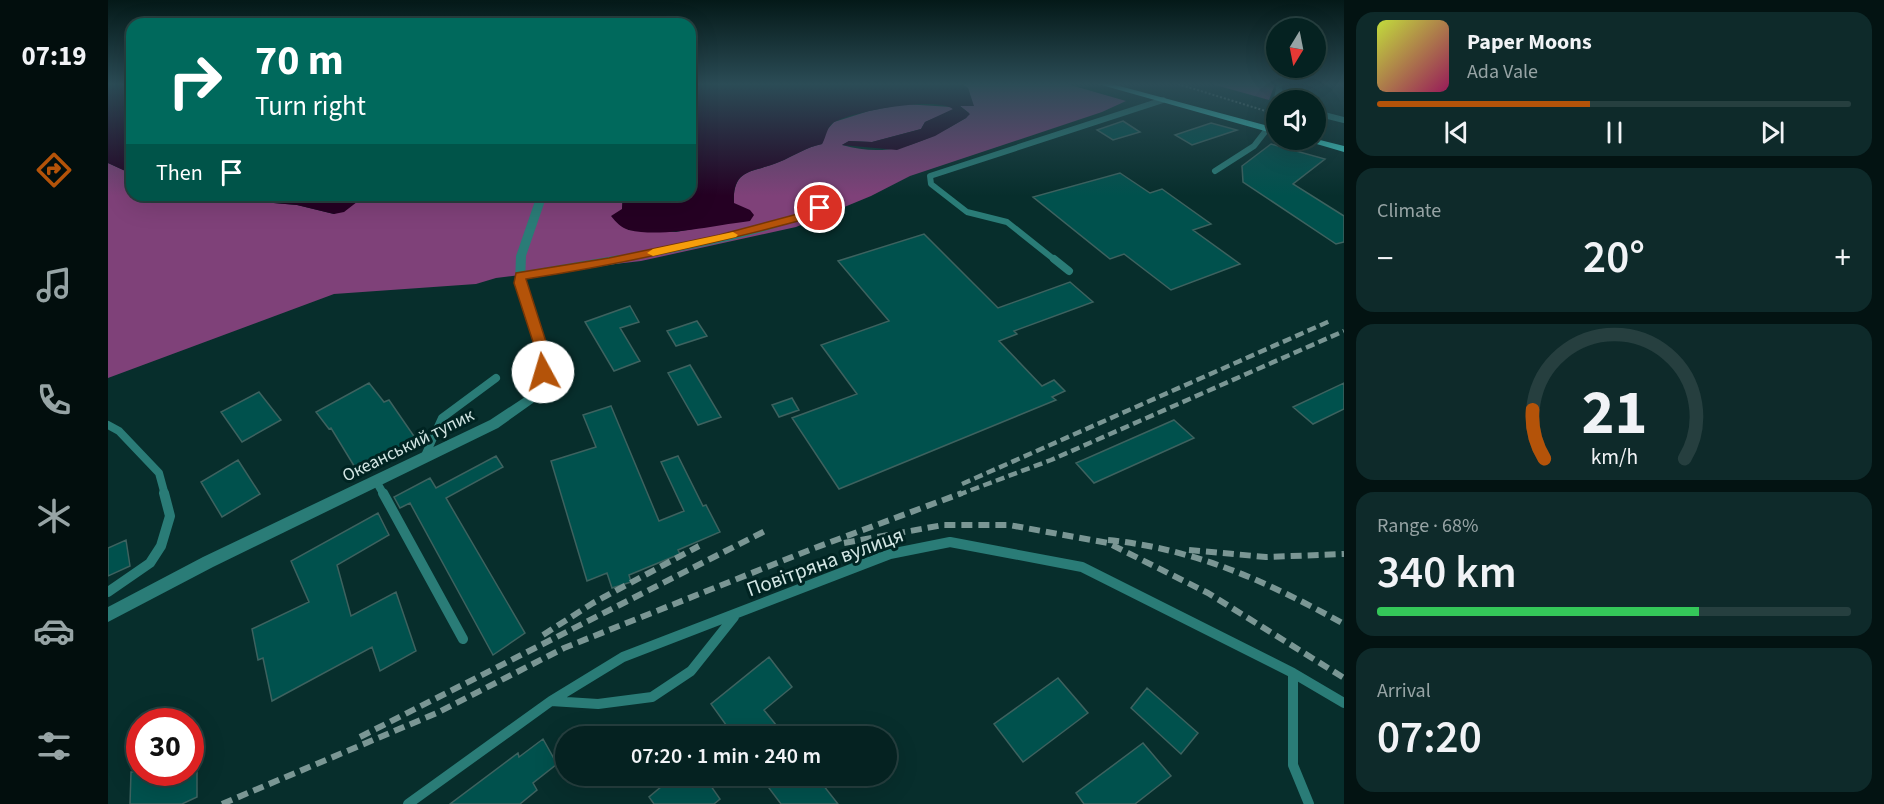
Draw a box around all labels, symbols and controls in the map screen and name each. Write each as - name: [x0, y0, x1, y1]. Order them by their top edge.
- north arrow: [1266, 18, 1326, 78]
- map controls: [1266, 18, 1326, 150]
- text: Paper Moons: [1467, 26, 1592, 58]
- text: 70 m: [255, 31, 344, 91]
- text: 07:19: [21, 37, 87, 76]
- icon: right: [156, 42, 234, 120]
- text: Ada Vale: [1467, 58, 1538, 86]
- text: Turn right: [255, 87, 366, 126]
- button: sound: [1266, 90, 1326, 150]
- icon: previous: [1440, 116, 1473, 149]
- icon: pause: [1598, 116, 1631, 149]
- icon: next: [1756, 116, 1789, 149]
- icon: directions: [33, 149, 75, 191]
- icon: arrive: [215, 156, 248, 189]
- text: Then: [156, 157, 203, 189]
- pin: [794, 182, 845, 233]
- icon: arrive: [803, 191, 836, 224]
- text: Climate: [1377, 197, 1441, 225]
- text: 20°: [1583, 226, 1645, 290]
- text: −: [1377, 235, 1393, 282]
- text: +: [1835, 235, 1851, 282]
- icon: music: [33, 264, 75, 306]
- position arrow: [511, 340, 575, 404]
- text: 21: [1581, 369, 1647, 458]
- icon: phone: [33, 379, 75, 421]
- street label: Океанський тупик: [338, 403, 479, 488]
- text: km/h: [1590, 442, 1638, 473]
- icon: climate: [33, 495, 75, 537]
- text: Range · 68%: [1377, 512, 1478, 540]
- street label: Повітряна вулиця: [742, 520, 908, 604]
- text: 340 km: [1377, 541, 1517, 605]
- icon: car: [33, 610, 75, 652]
- text: Arrival: [1377, 677, 1431, 705]
- text: 07:20: [1377, 706, 1482, 770]
- speed limit sign: 30: [126, 708, 204, 786]
- icon: filters: [33, 725, 75, 767]
- text: 07:20 · 1 min · 240 m: [631, 740, 821, 772]

